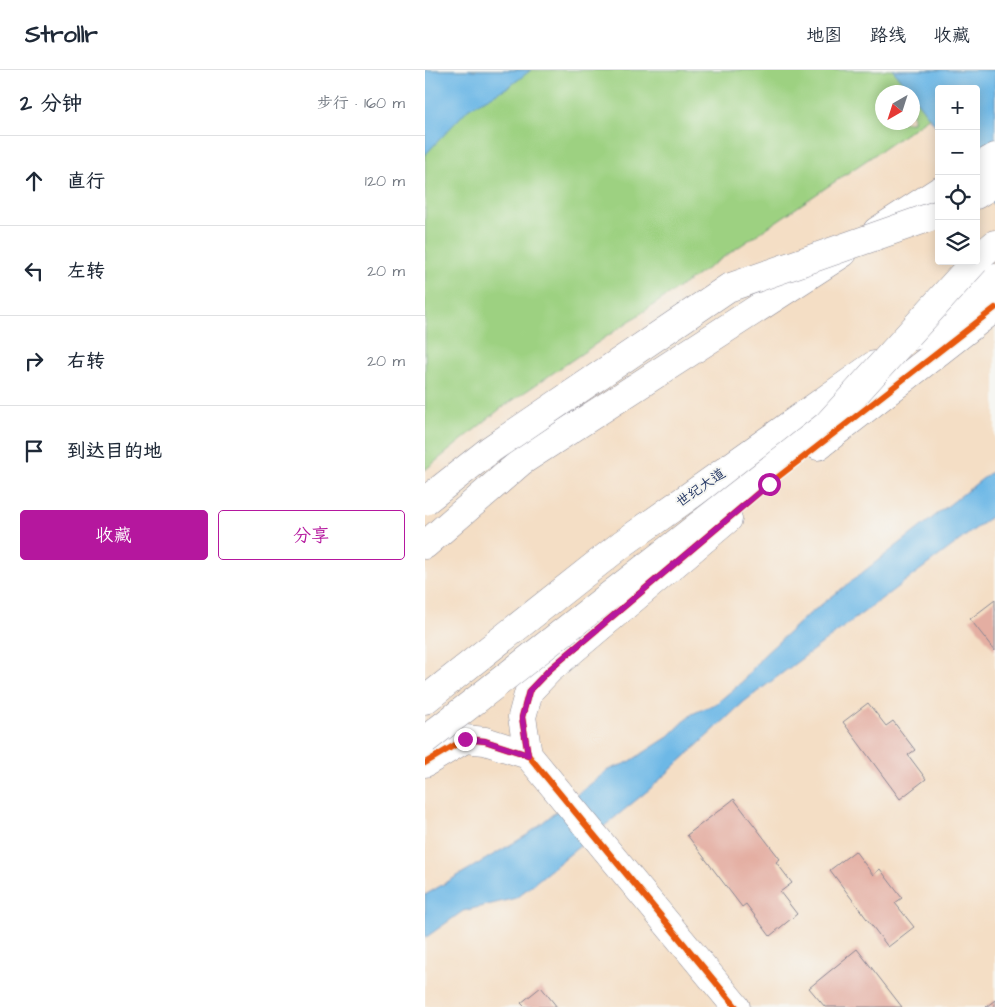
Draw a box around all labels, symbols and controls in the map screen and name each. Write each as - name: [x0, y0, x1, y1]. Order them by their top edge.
- text: Strollr: [25, 18, 98, 52]
- text: 地图: [806, 23, 842, 48]
- text: 路线: [870, 23, 906, 48]
- text: 收藏: [934, 23, 970, 48]
- north arrow: [875, 85, 920, 130]
- map controls: [935, 85, 980, 265]
- button: +: [935, 85, 980, 130]
- text: 2 分钟: [20, 89, 82, 118]
- text: 步行 · 160 m: [317, 92, 405, 114]
- button: −: [935, 130, 980, 175]
- icon: ahead: [20, 167, 48, 195]
- text: 直行: [67, 168, 105, 195]
- text: 120 m: [365, 170, 405, 192]
- button: locate: [935, 175, 980, 220]
- button: layers: [935, 220, 980, 265]
- icon: left: [20, 257, 48, 285]
- text: 左转: [67, 258, 105, 285]
- text: 20 m: [367, 260, 405, 282]
- icon: right: [20, 347, 48, 375]
- text: 右转: [67, 348, 105, 375]
- text: 20 m: [367, 350, 405, 372]
- icon: arrive: [20, 437, 48, 465]
- text: 到达目的地: [67, 438, 162, 465]
- street label: 世纪大道: [672, 464, 730, 512]
- route start: [758, 473, 781, 496]
- button: 收藏: [20, 510, 208, 560]
- button: 分享: [218, 510, 405, 560]
- route end: [454, 728, 477, 751]

